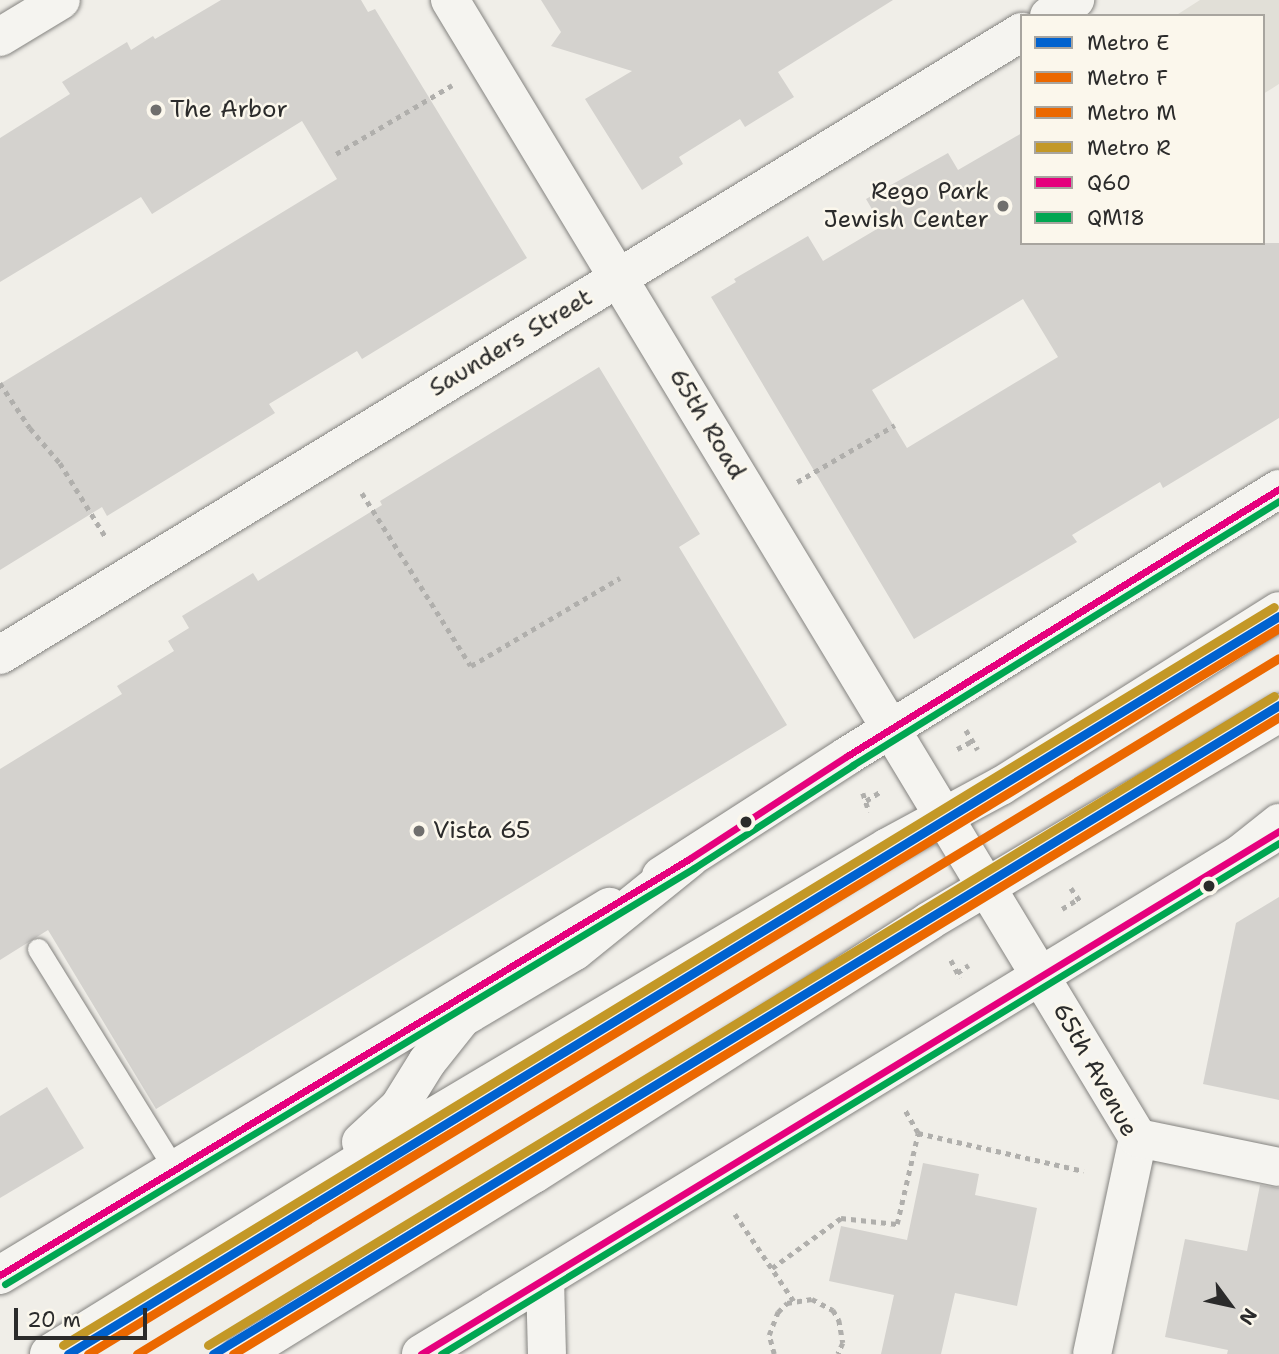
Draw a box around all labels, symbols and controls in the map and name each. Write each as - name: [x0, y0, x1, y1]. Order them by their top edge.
- legend: [1020, 14, 1265, 245]
- text: Metro E: [1087, 29, 1169, 57]
- text: Metro F: [1087, 64, 1168, 92]
- place label: The Arbor: [170, 96, 288, 124]
- text: Metro M: [1087, 99, 1176, 127]
- marker: The Arbor: [148, 102, 164, 118]
- text: Metro R: [1087, 134, 1171, 162]
- text: Q60: [1087, 169, 1131, 197]
- place label: Rego Park Jewish Center: [824, 178, 989, 234]
- marker: Rego Park Jewish Center: [995, 198, 1011, 214]
- text: QM18: [1087, 204, 1145, 232]
- street label: Saunders Street: [424, 283, 598, 403]
- street label: 65th Road: [663, 363, 751, 485]
- unlabelled marker: [739, 815, 753, 829]
- place label: Vista 65: [433, 817, 530, 845]
- marker: Vista 65: [411, 823, 427, 839]
- unlabelled marker: [1202, 879, 1216, 893]
- street label: 65th Avenue: [1046, 998, 1144, 1142]
- north arrow: [1195, 1270, 1265, 1340]
- scale bar: [18, 1294, 150, 1338]
- text: N: [1233, 1304, 1263, 1330]
- text: 20 m: [27, 1306, 81, 1334]

